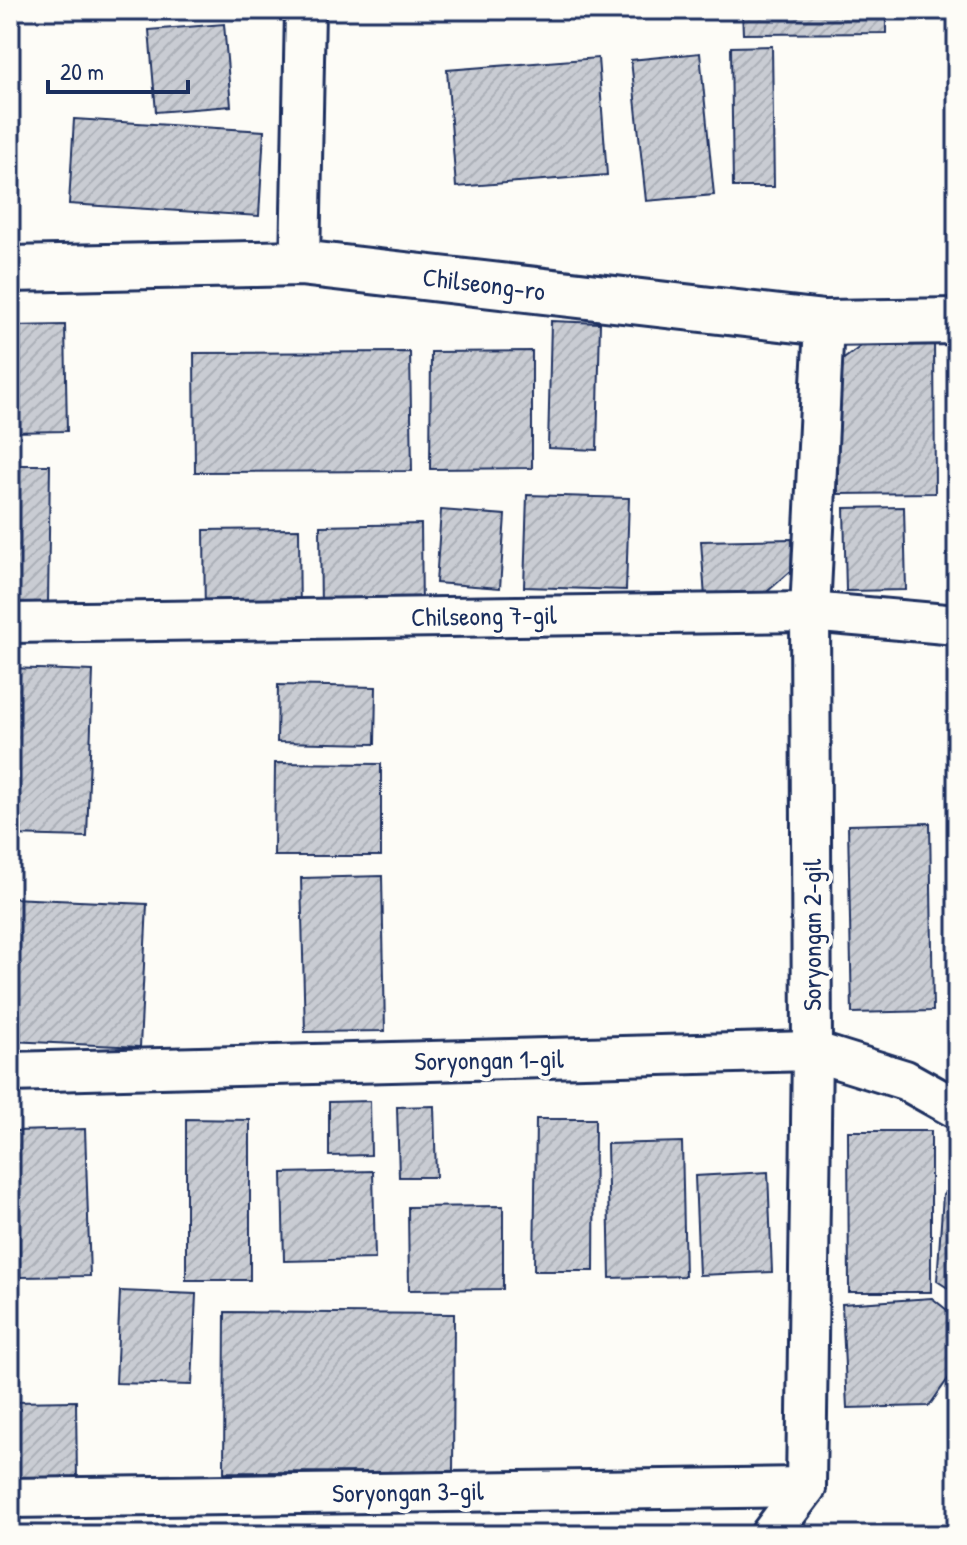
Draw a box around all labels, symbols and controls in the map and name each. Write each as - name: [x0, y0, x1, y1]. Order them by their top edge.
- scale bar: [48, 44, 188, 94]
- text: 20 m: [60, 55, 104, 87]
- street label: Chilseong-ro: [421, 259, 547, 308]
- street label: Chilseong 7-gil: [411, 597, 557, 634]
- street label: Soryongan 2-gil: [794, 859, 829, 1011]
- street label: Soryongan 1-gil: [414, 1041, 564, 1078]
- street label: Soryongan 3-gil: [332, 1473, 484, 1510]

